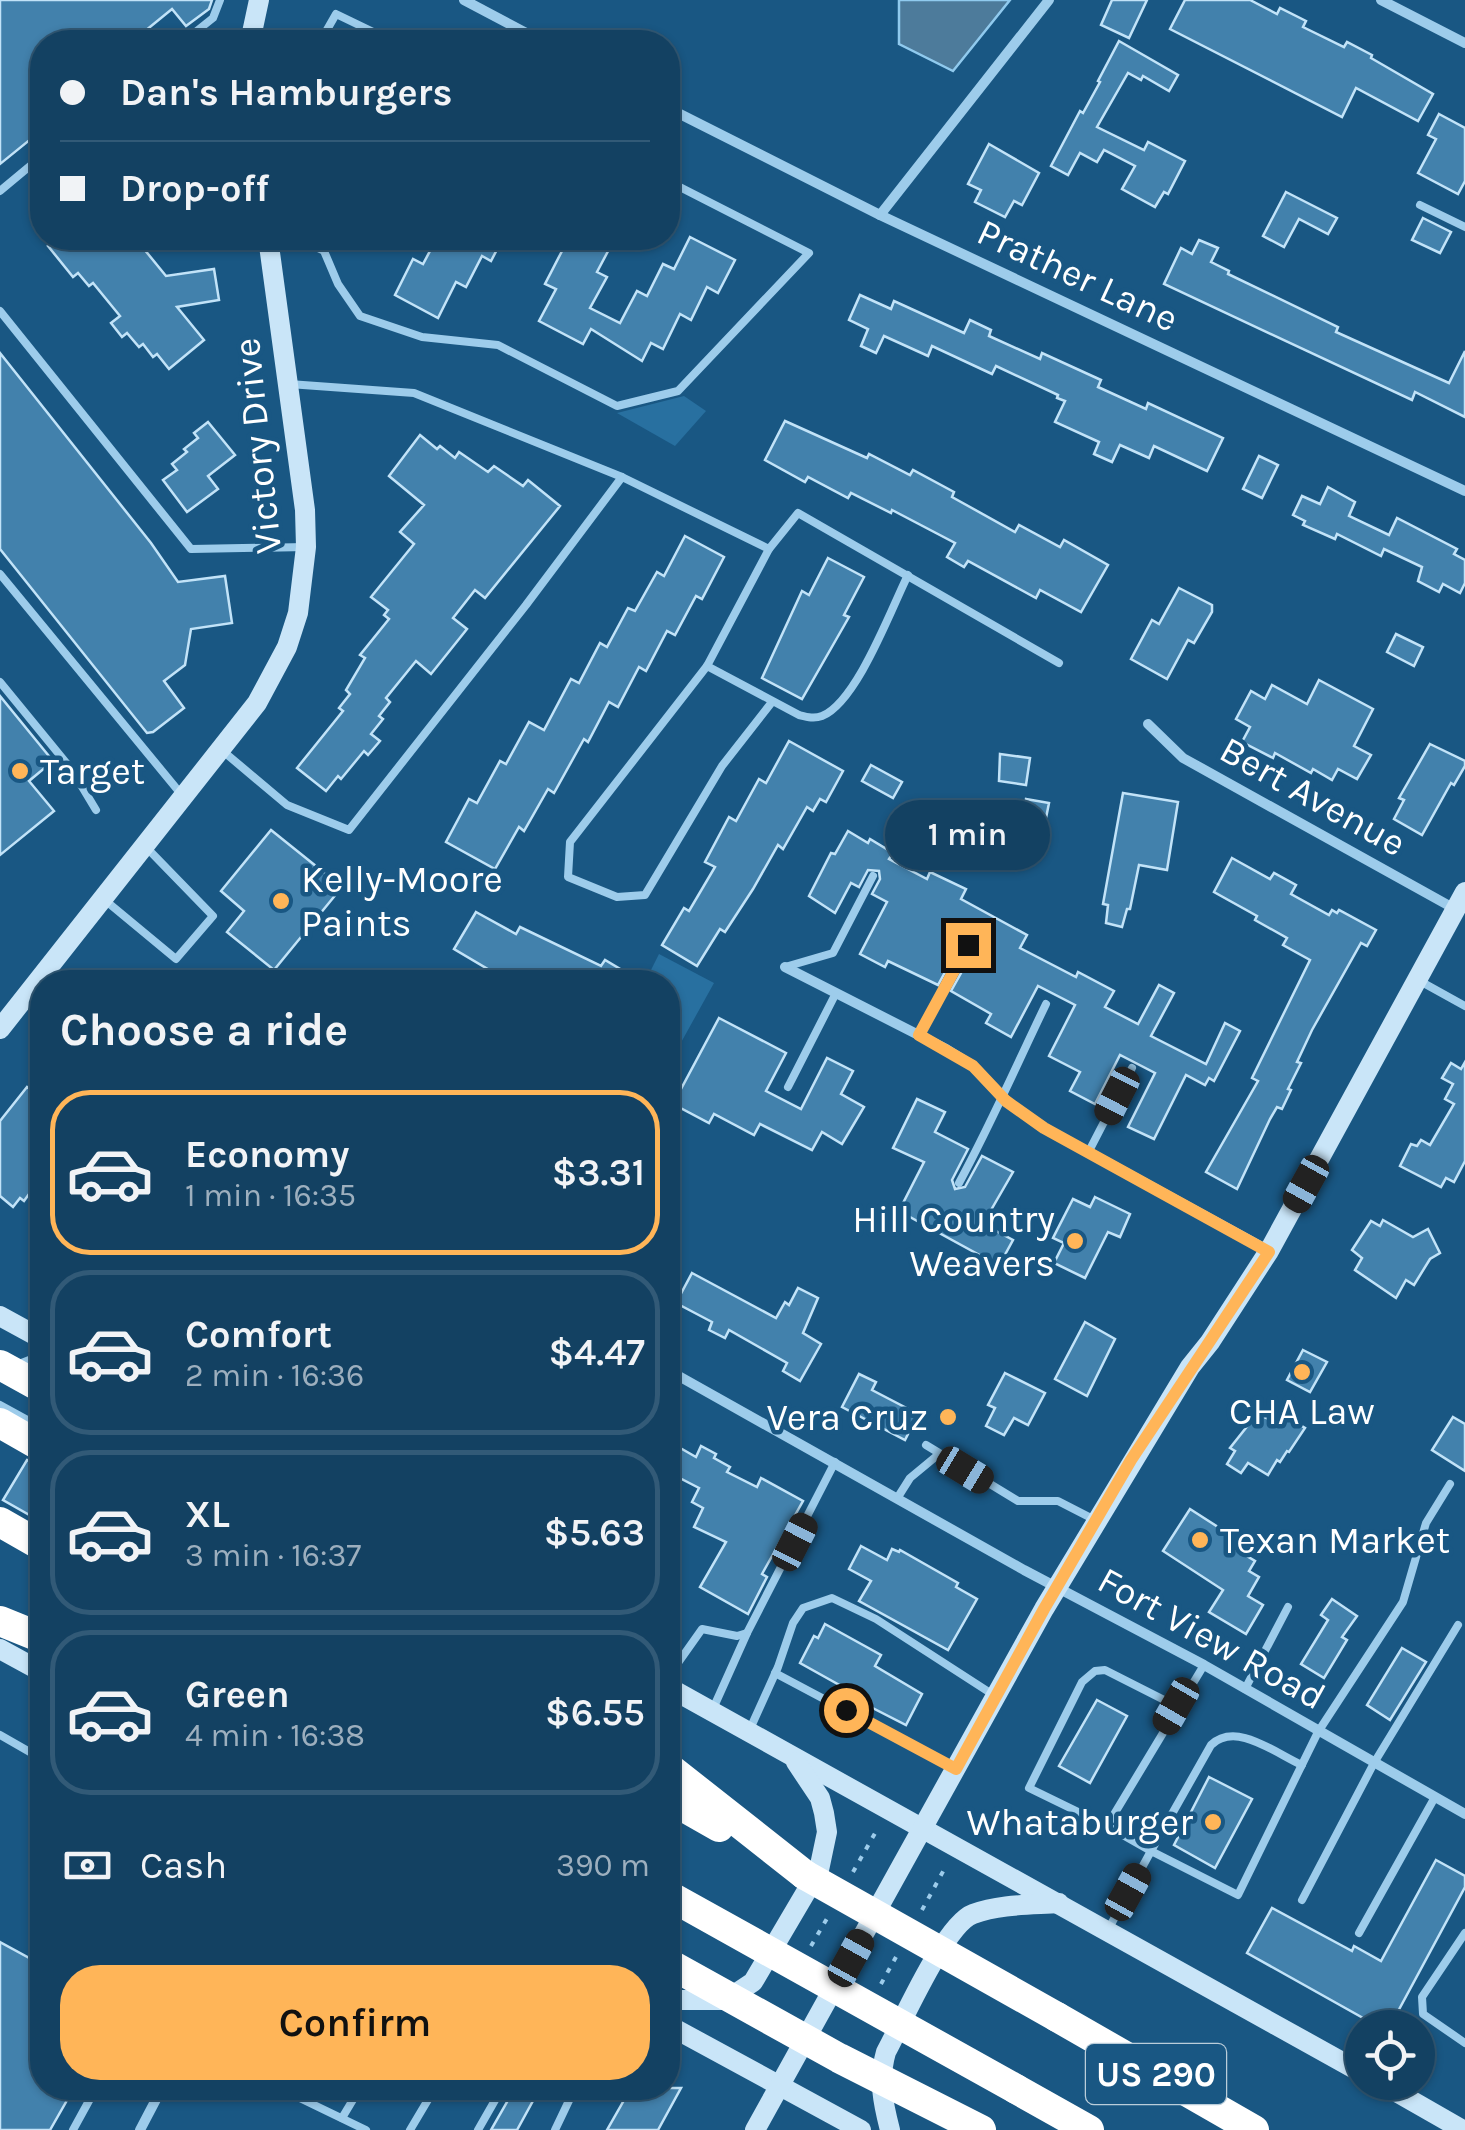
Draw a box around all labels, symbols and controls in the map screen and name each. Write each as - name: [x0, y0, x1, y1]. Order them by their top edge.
- text: Dan's Hamburgers: [120, 70, 453, 115]
- text: Drop-off: [120, 166, 269, 211]
- street label: Prather Lane: [970, 209, 1185, 342]
- street label: Victory Drive: [224, 336, 291, 556]
- street label: Bert Avenue: [1212, 727, 1413, 866]
- place label: Target: [40, 749, 145, 794]
- marker: Target: [9, 760, 31, 782]
- callout: 1 min: [886, 800, 1050, 870]
- text: 1 min: [928, 816, 1007, 853]
- place label: Kelly-Moore Paints: [301, 857, 503, 946]
- marker: Kelly-Moore Paints: [270, 890, 292, 912]
- route end: [946, 923, 991, 968]
- text: Choose a ride: [60, 1004, 348, 1056]
- car: [1090, 1062, 1144, 1130]
- icon: car: [65, 1128, 155, 1218]
- text: Economy: [185, 1132, 349, 1177]
- text: $3.31: [552, 1150, 645, 1195]
- car: [1278, 1150, 1334, 1218]
- text: 1 min · 16:35: [185, 1177, 356, 1214]
- place label: Hill Country Weavers: [852, 1197, 1055, 1286]
- marker: Hill Country Weavers: [1064, 1230, 1086, 1252]
- icon: car: [65, 1308, 155, 1398]
- text: Comfort: [185, 1312, 332, 1357]
- text: $4.47: [549, 1330, 645, 1375]
- text: 2 min · 16:36: [185, 1357, 364, 1394]
- marker: CHA Law: [1291, 1361, 1313, 1383]
- place label: CHA Law: [1229, 1389, 1375, 1434]
- place label: Vera Cruz: [767, 1395, 928, 1440]
- marker: Vera Cruz: [937, 1406, 959, 1428]
- car: [932, 1442, 998, 1498]
- icon: car: [65, 1488, 155, 1578]
- text: XL: [185, 1492, 230, 1537]
- car: [768, 1508, 822, 1576]
- text: $5.63: [544, 1510, 645, 1555]
- place label: Texan Market: [1220, 1518, 1450, 1563]
- marker: Texan Market: [1189, 1529, 1211, 1551]
- text: 3 min · 16:37: [185, 1537, 361, 1574]
- street label: Fort View Road: [1090, 1557, 1333, 1719]
- icon: car: [65, 1668, 155, 1758]
- text: Green: [185, 1672, 290, 1717]
- car: [1148, 1673, 1204, 1739]
- route start: [824, 1688, 869, 1733]
- text: $6.55: [545, 1690, 645, 1735]
- text: 4 min · 16:38: [185, 1717, 365, 1754]
- place label: Whataburger: [967, 1800, 1193, 1845]
- marker: Whataburger: [1202, 1811, 1224, 1833]
- icon: cash: [60, 1838, 115, 1893]
- text: Cash: [140, 1843, 227, 1888]
- text: 390 m: [556, 1847, 650, 1884]
- car: [1100, 1858, 1156, 1926]
- car: [823, 1924, 879, 1992]
- button: Confirm: [60, 1965, 650, 2080]
- map controls: [1345, 2010, 1435, 2100]
- button: locate: [1345, 2010, 1435, 2100]
- road number: US 290: [1086, 2044, 1226, 2104]

